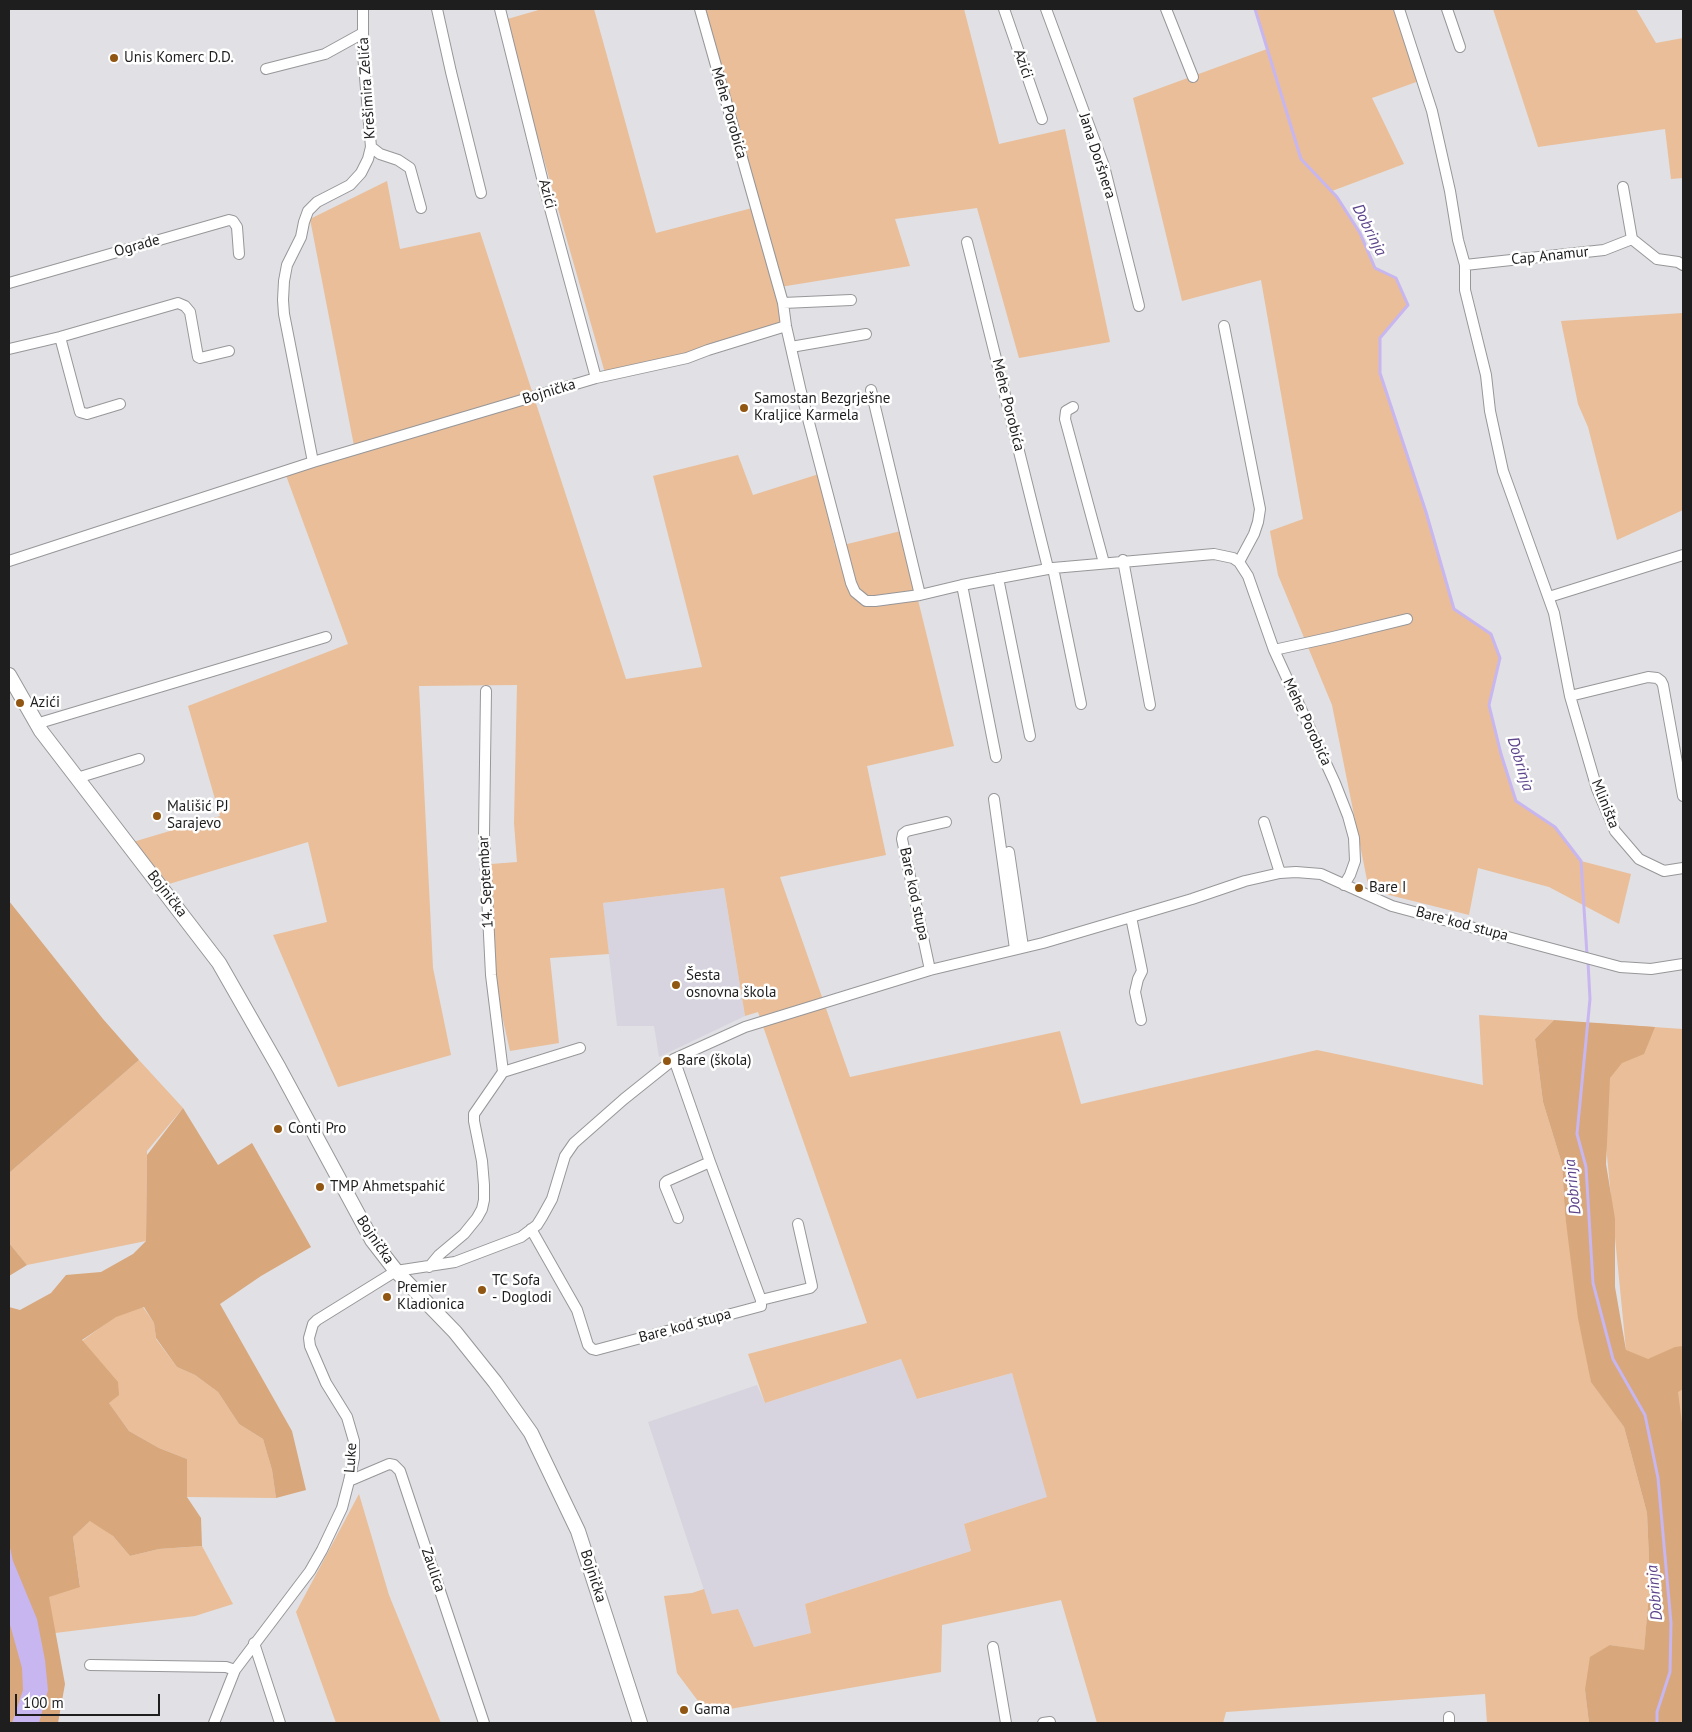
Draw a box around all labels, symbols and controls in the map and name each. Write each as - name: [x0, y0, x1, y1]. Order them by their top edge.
- street label: Krešimira Zelića: [354, 36, 380, 140]
- street label: Azići: [1010, 47, 1036, 81]
- place label: Unis Komerc D.D.: [124, 49, 234, 67]
- marker: Unis Komerc D.D.: [108, 52, 120, 64]
- street label: Mehe Porobića: [707, 65, 751, 161]
- street label: Jana Doršnera: [1075, 111, 1119, 201]
- street label: Azići: [534, 177, 560, 211]
- water label: Dobrinja: [1348, 201, 1390, 259]
- street label: Ograde: [112, 231, 162, 261]
- street label: Cap Anamur: [1510, 243, 1590, 269]
- street label: Mehe Porobića: [988, 357, 1028, 453]
- street label: Bojnička: [520, 375, 578, 409]
- place label: Samostan Bezgrješne Kraljice Karmela: [754, 390, 890, 425]
- marker: Samostan Bezgrješne Kraljice Karmela: [738, 402, 750, 414]
- street label: Mehe Porobića: [1279, 675, 1335, 769]
- place label: Azići: [30, 694, 60, 712]
- marker: Azići: [14, 697, 26, 709]
- water label: Dobrinja: [1503, 735, 1537, 793]
- street label: Mliništa: [1587, 777, 1623, 831]
- place label: Mališić PJ Sarajevo: [167, 798, 229, 833]
- marker: Mališić PJ Sarajevo: [151, 810, 163, 822]
- street label: 14. Septembar: [475, 835, 497, 929]
- street label: Bare kod stupa: [895, 846, 933, 942]
- street label: Bojnička: [143, 867, 191, 921]
- place label: Bare I: [1369, 879, 1406, 897]
- marker: Bare I: [1353, 882, 1365, 894]
- street label: Bare kod stupa: [1414, 903, 1510, 945]
- place label: Šesta osnovna škola: [686, 967, 776, 1002]
- marker: Šesta osnovna škola: [670, 979, 682, 991]
- place label: Bare (škola): [677, 1052, 752, 1070]
- marker: Bare (škola): [661, 1055, 673, 1067]
- place label: Conti Pro: [288, 1120, 346, 1138]
- marker: Conti Pro: [272, 1123, 284, 1135]
- water label: Dobrinja: [1561, 1158, 1585, 1216]
- place label: TMP Ahmetspahić: [330, 1178, 445, 1196]
- marker: TMP Ahmetspahić: [314, 1181, 326, 1193]
- street label: Bojnička: [352, 1212, 398, 1268]
- place label: TC Sofa - Doglodi: [492, 1272, 552, 1307]
- place label: Premier Kladionica: [397, 1279, 465, 1314]
- marker: TC Sofa - Doglodi: [476, 1284, 488, 1296]
- marker: Premier Kladionica: [381, 1291, 393, 1303]
- street label: Bare kod stupa: [637, 1305, 733, 1347]
- street label: Luke: [341, 1442, 361, 1474]
- street label: Zaulica: [417, 1545, 449, 1595]
- street label: Bojnička: [576, 1547, 610, 1605]
- water label: Dobrinja: [1643, 1564, 1667, 1622]
- scale bar: [18, 1684, 162, 1716]
- text: 100 m: [23, 1693, 64, 1712]
- place label: Gama: [694, 1701, 730, 1719]
- marker: Gama: [678, 1704, 690, 1716]

